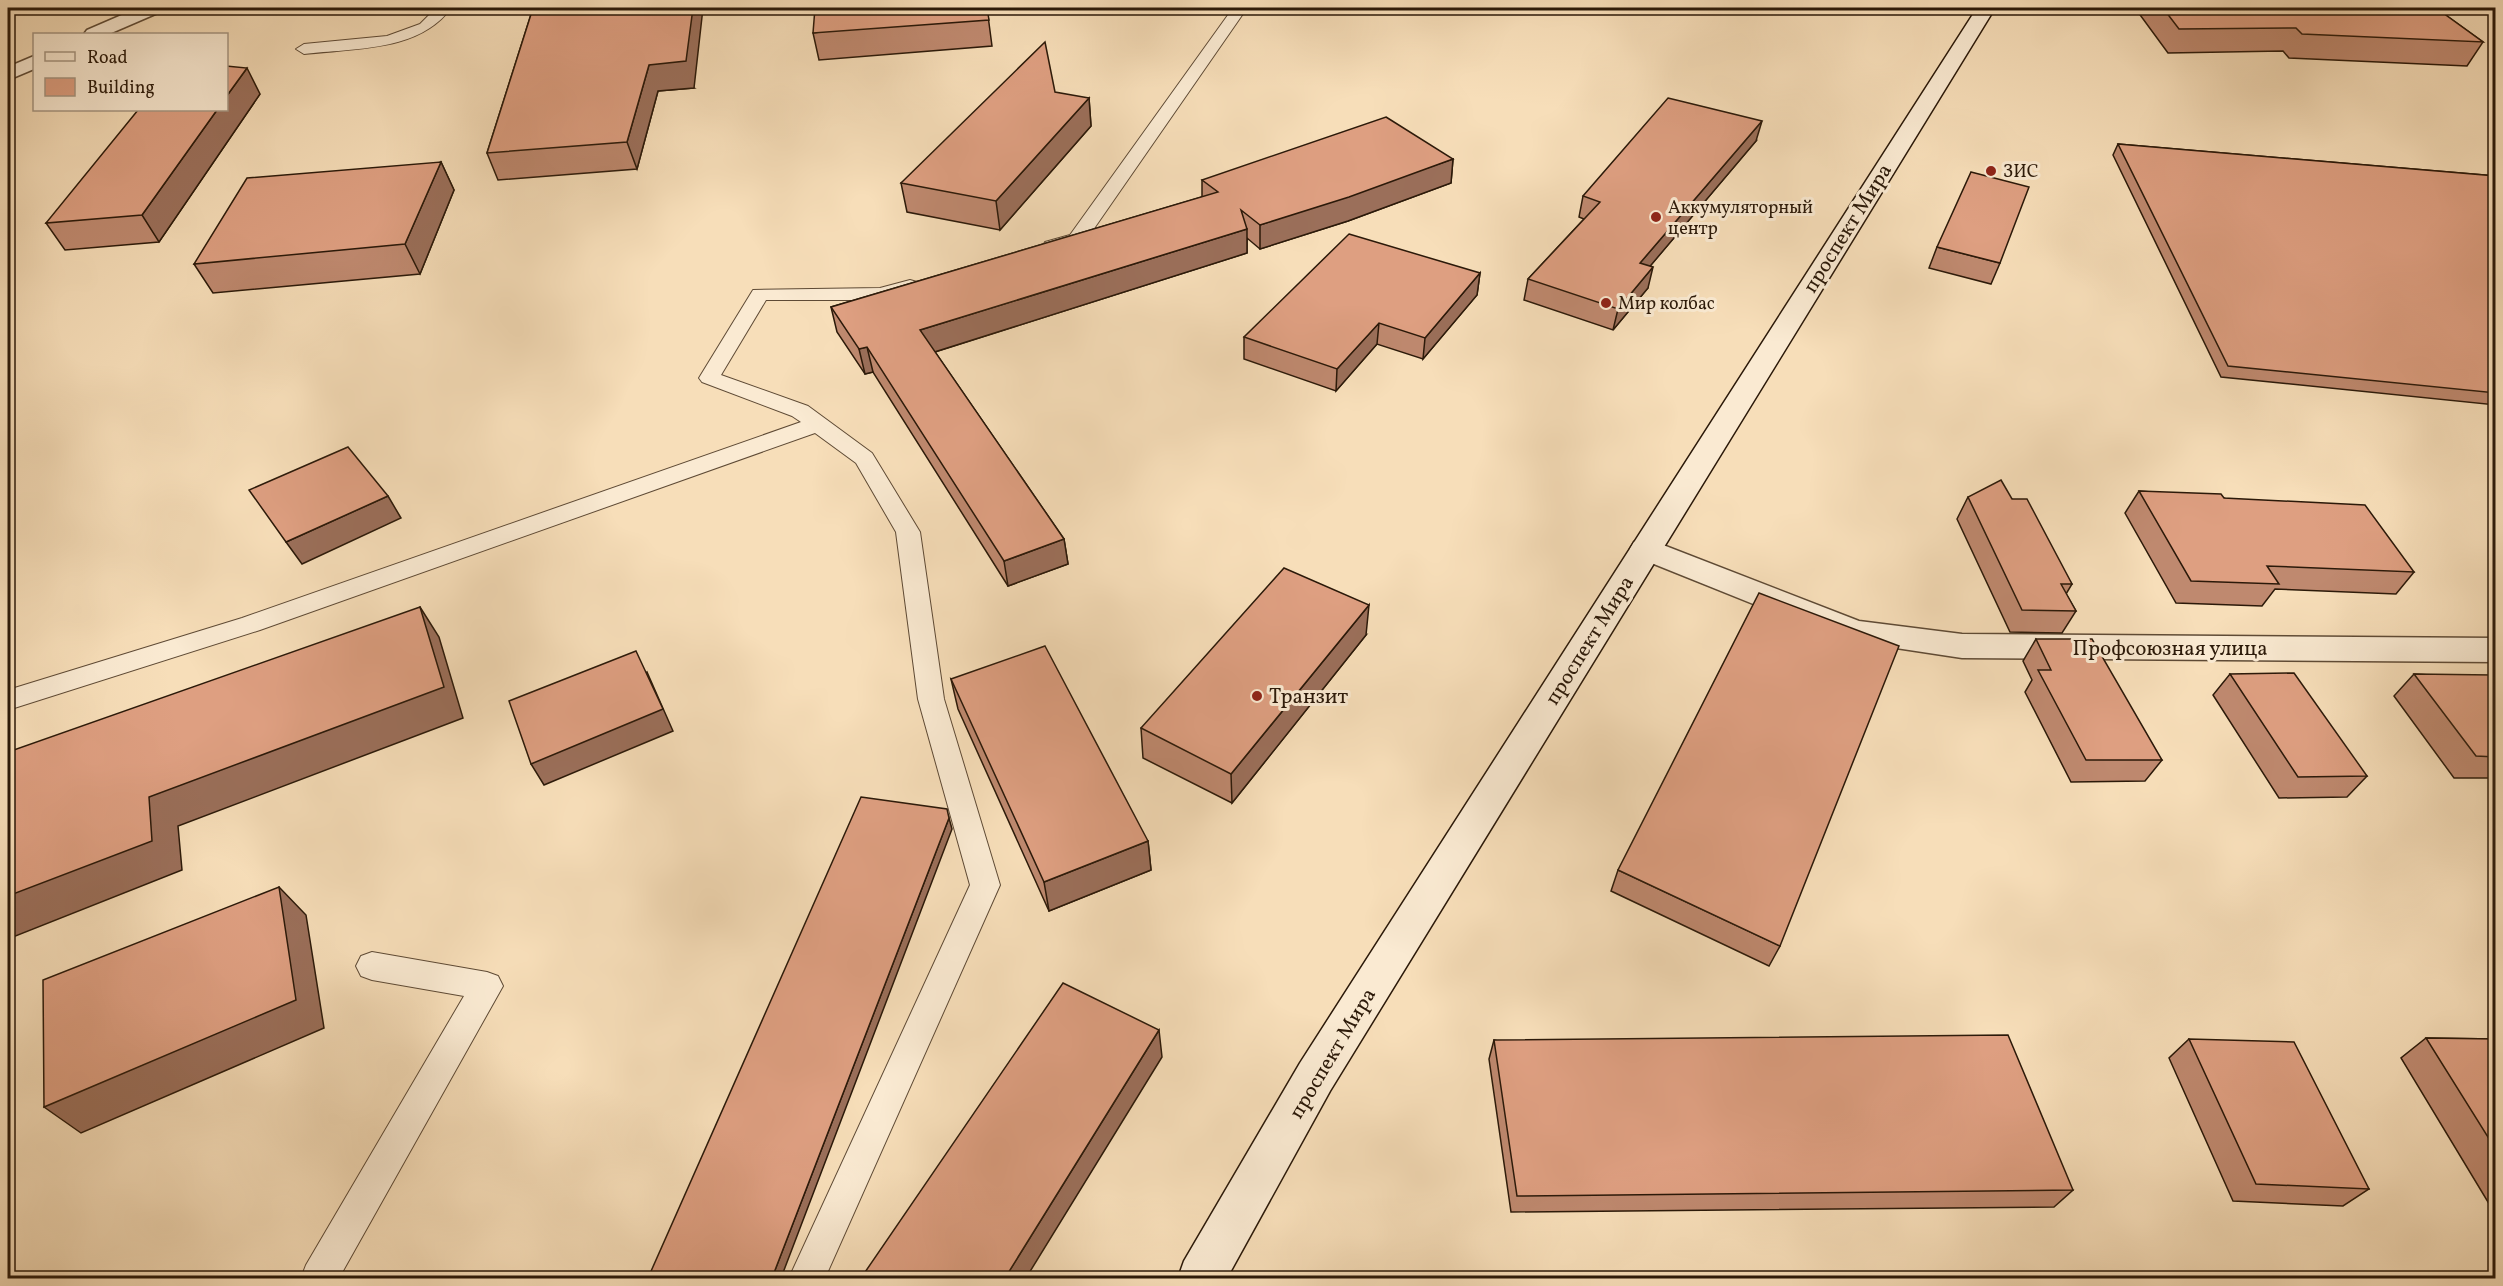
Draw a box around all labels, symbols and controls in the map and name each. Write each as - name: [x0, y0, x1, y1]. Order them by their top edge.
- legend: [33, 33, 228, 111]
- text: Road: [87, 46, 128, 71]
- text: Building: [87, 76, 155, 101]
- street label: проспект Мира: [1797, 158, 1900, 299]
- place label: ЗИС: [2003, 160, 2039, 185]
- marker: ЗИС: [1984, 164, 1998, 178]
- place label: Аккумуляторный центр: [1668, 196, 1813, 242]
- marker: Аккумуляторный центр: [1649, 210, 1663, 224]
- place label: Мир колбас: [1618, 292, 1715, 317]
- marker: Мир колбас: [1599, 296, 1613, 310]
- street label: проспект Мира: [1539, 570, 1642, 711]
- street label: Профсоюзная улица: [2072, 635, 2268, 664]
- place label: Транзит: [1269, 683, 1348, 712]
- marker: Транзит: [1250, 689, 1264, 703]
- street label: проспект Мира: [1283, 983, 1384, 1125]

